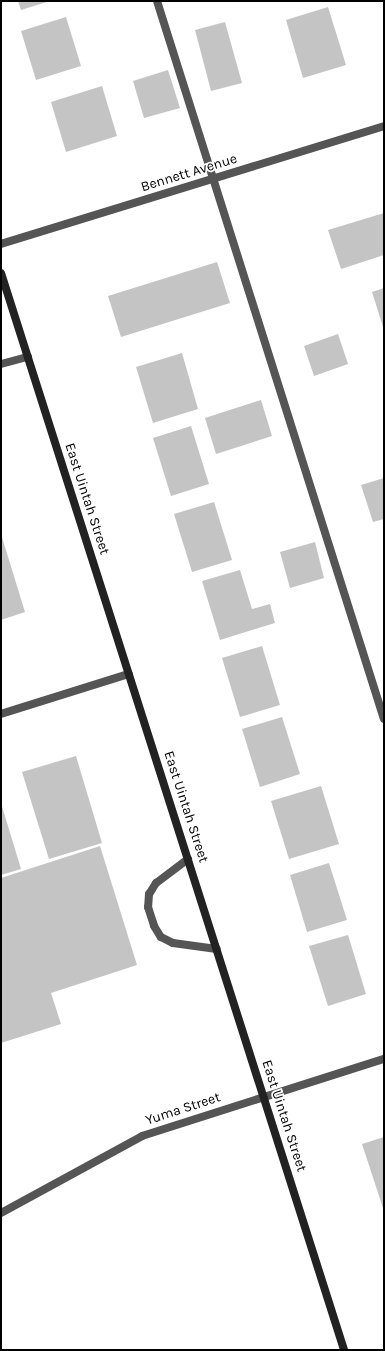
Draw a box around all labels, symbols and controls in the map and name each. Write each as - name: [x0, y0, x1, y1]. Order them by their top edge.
- street label: Bennett Avenue: [139, 150, 239, 196]
- street label: East Uintah Street: [61, 441, 113, 557]
- street label: East Uintah Street: [160, 749, 212, 865]
- street label: East Uintah Street: [258, 1058, 310, 1174]
- street label: Yuma Street: [143, 1089, 223, 1129]

